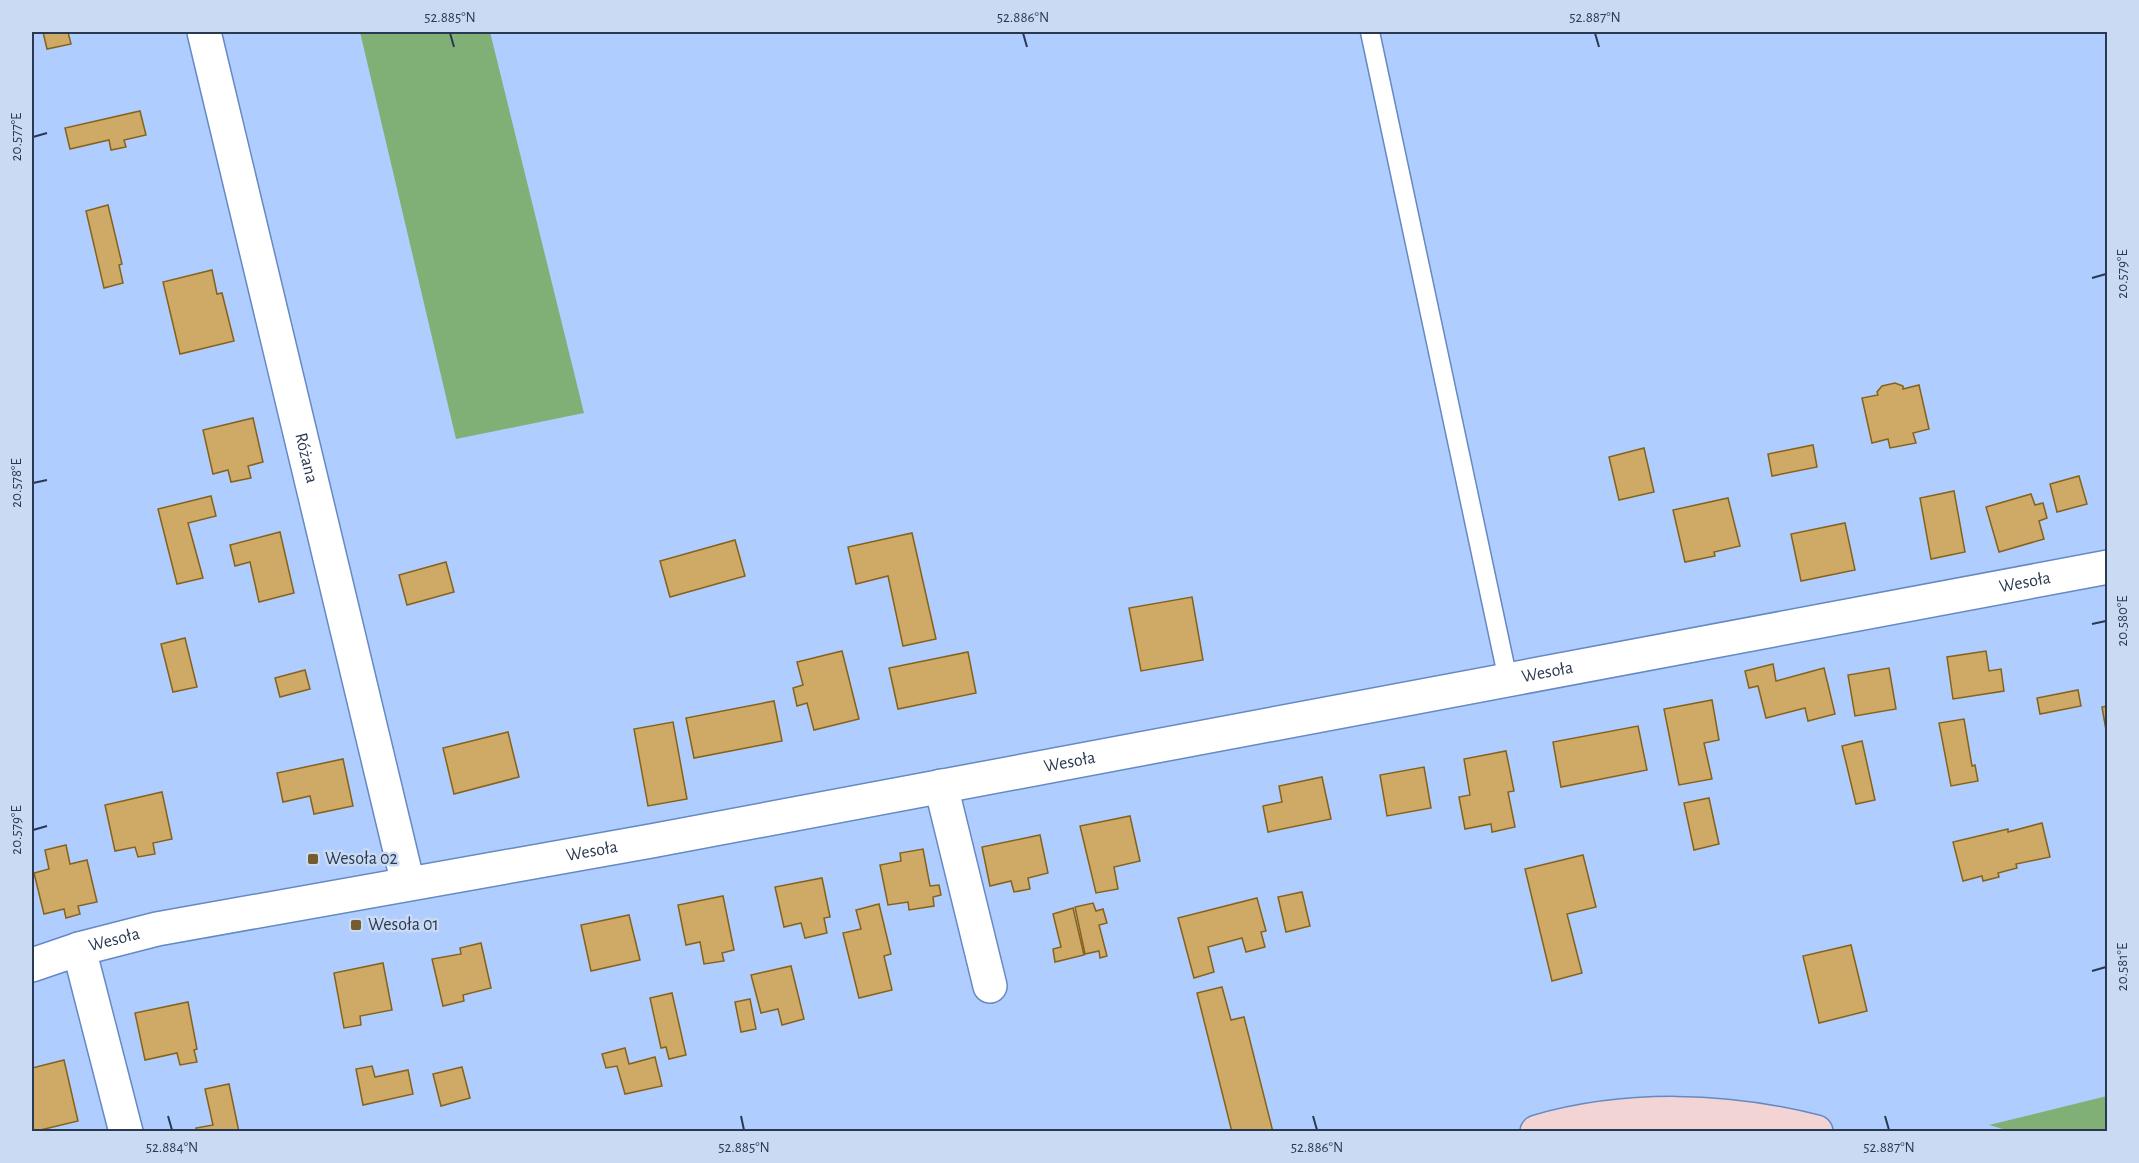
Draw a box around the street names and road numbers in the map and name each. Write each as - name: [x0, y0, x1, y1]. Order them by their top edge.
- street label: Różana: [291, 431, 321, 485]
- street label: Wesoła: [1998, 569, 2052, 596]
- street label: Wesoła: [1520, 659, 1575, 686]
- street label: Wesoła: [1042, 749, 1097, 776]
- street label: Wesoła: [565, 838, 619, 865]
- street label: Wesoła: [87, 925, 142, 955]

